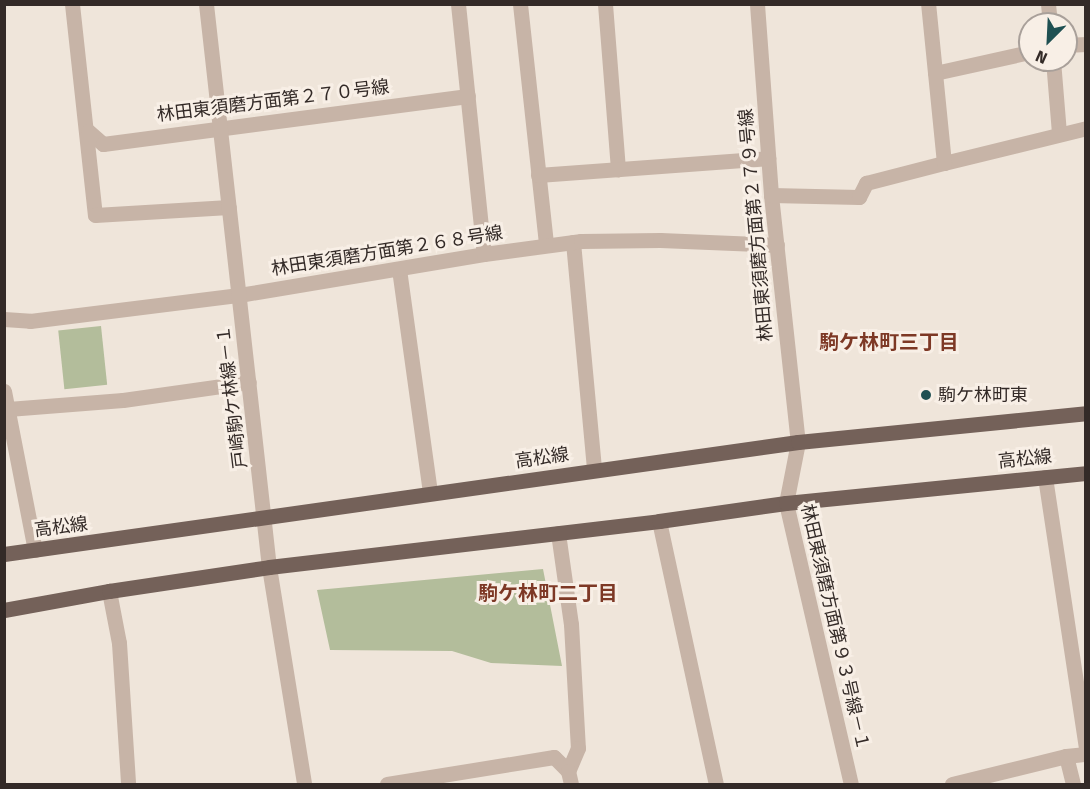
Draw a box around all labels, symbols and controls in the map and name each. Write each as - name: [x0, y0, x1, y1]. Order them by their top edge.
- north arrow: [1018, 12, 1078, 72]
- text: N: [1033, 46, 1050, 68]
- street label: 林田東須磨方面第２７０号線: [156, 76, 390, 126]
- street label: 林田東須磨方面第２７９号線: [735, 108, 777, 342]
- street label: 林田東須磨方面第２６８号線: [270, 222, 504, 280]
- street label: 戸崎駒ケ林線－１: [213, 324, 251, 470]
- district label: 駒ケ林町三丁目: [819, 330, 959, 354]
- place label: 駒ケ林町東: [938, 384, 1028, 406]
- marker: 駒ケ林町東: [919, 388, 933, 402]
- street label: 高松線: [514, 444, 570, 472]
- street label: 高松線: [997, 445, 1053, 473]
- street label: 林田東須磨方面第９３号線－１: [796, 502, 874, 752]
- street label: 高松線: [33, 513, 89, 541]
- district label: 駒ケ林町二丁目: [478, 581, 618, 605]

